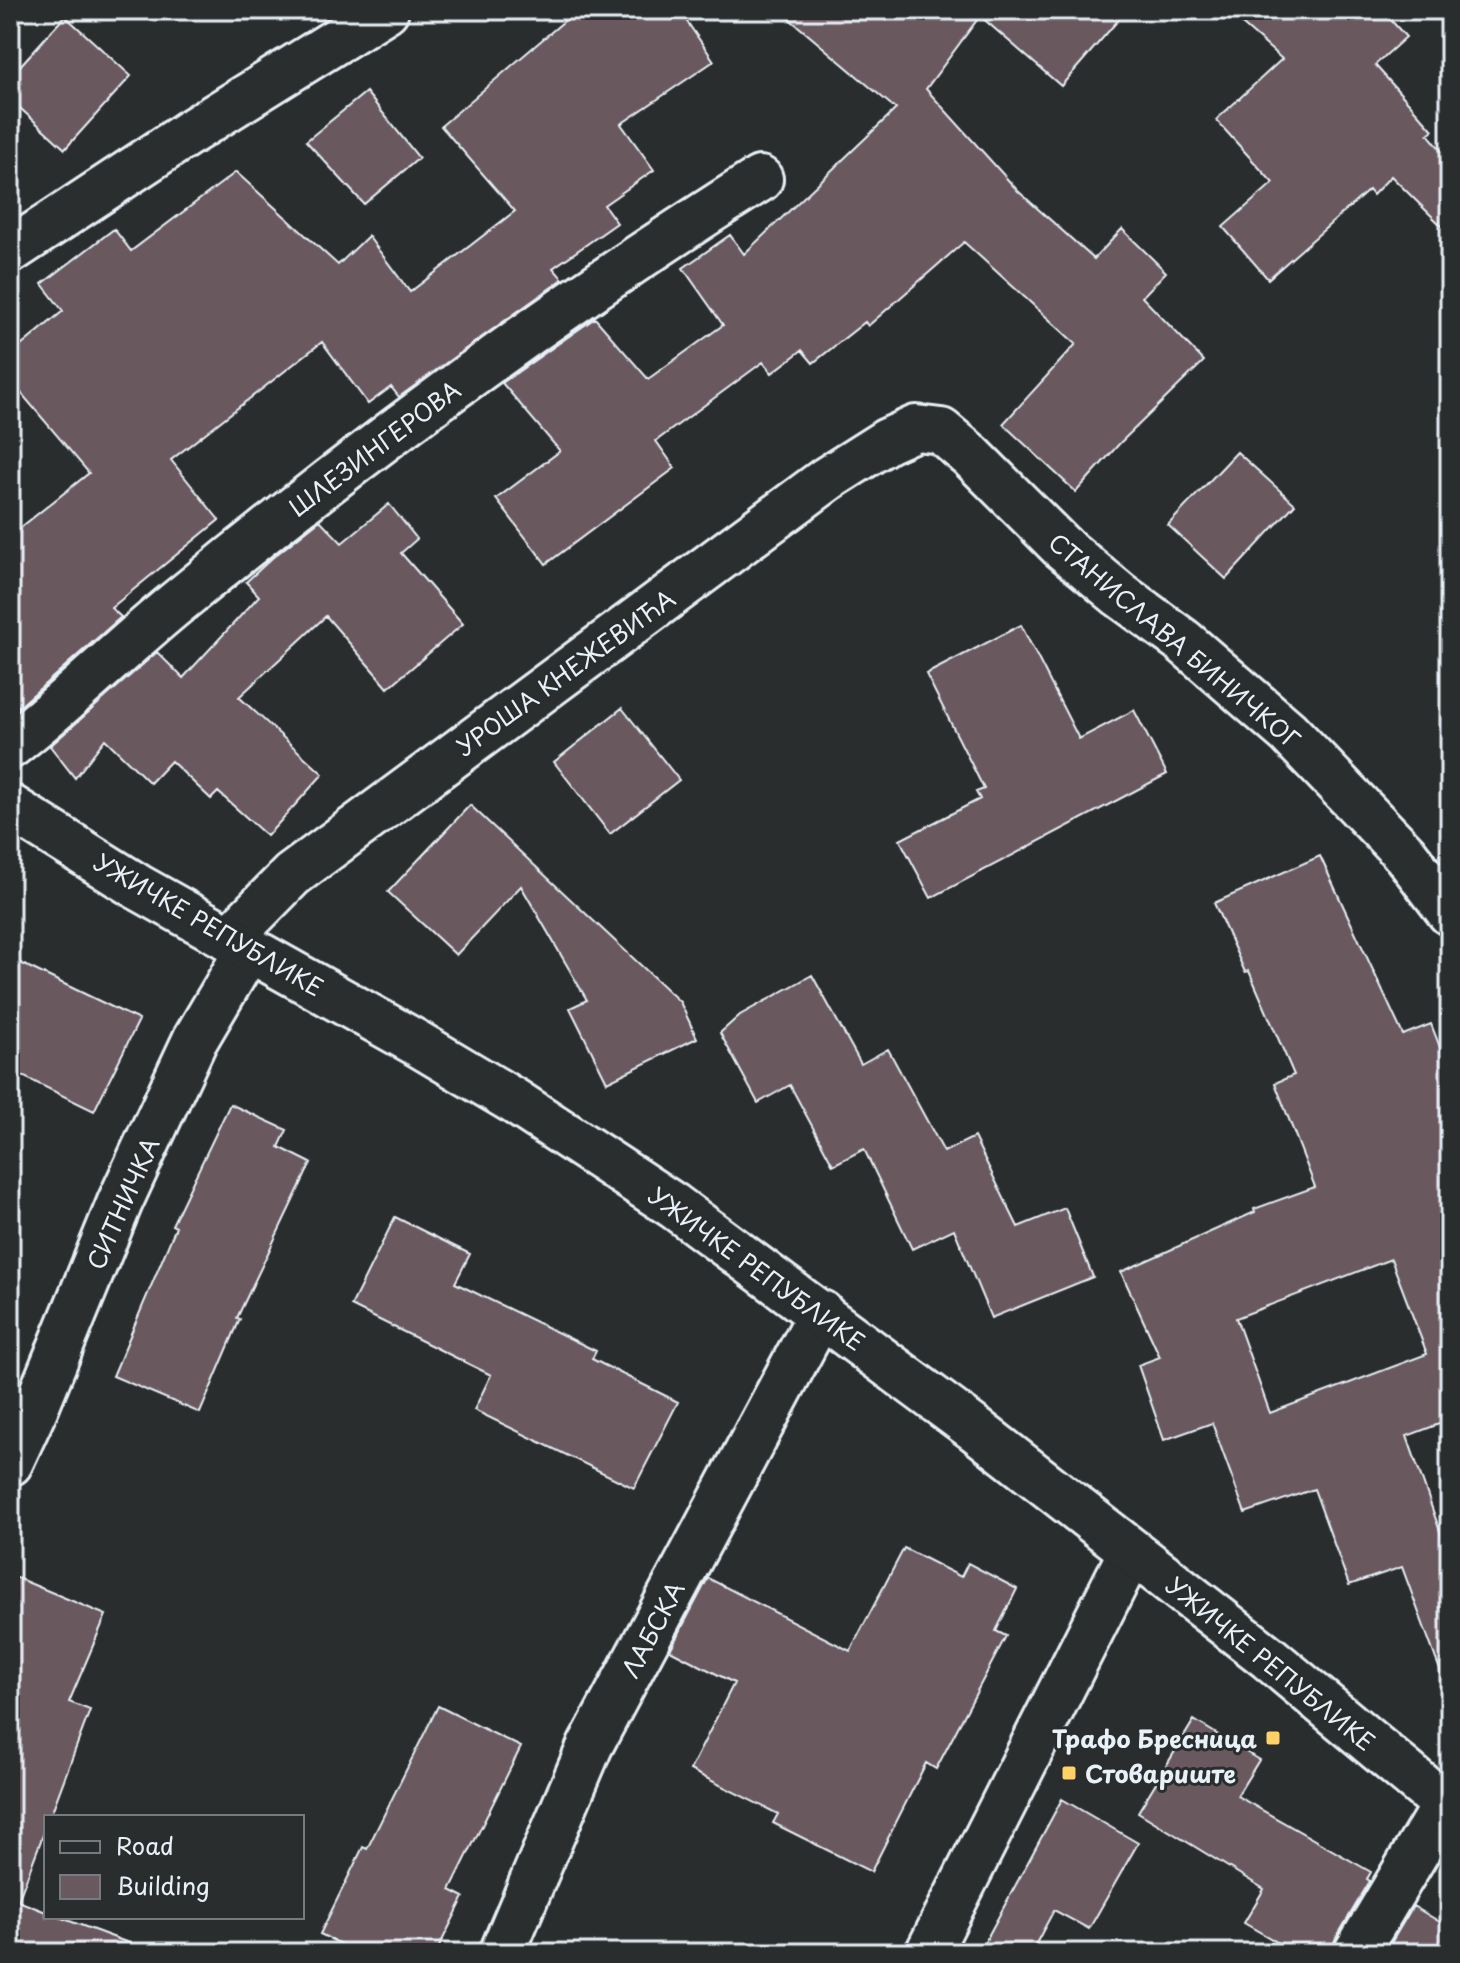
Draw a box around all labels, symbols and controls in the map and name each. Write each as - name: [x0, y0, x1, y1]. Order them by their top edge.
- street label: ШЛЕЗИНГЕРОВА: [281, 371, 467, 525]
- street label: СТАНИСЛАВА БИНИЧКОГ: [1041, 524, 1309, 757]
- street label: УРОША КНЕЖЕВИЋА: [448, 580, 682, 764]
- street label: УЖИЧКЕ РЕПУБЛИКЕ: [88, 844, 330, 1004]
- street label: СИТНИЧКА: [77, 1131, 167, 1275]
- street label: УЖИЧКЕ РЕПУБЛИКЕ: [641, 1177, 873, 1359]
- street label: УЖИЧКЕ РЕПУБЛИКЕ: [1159, 1567, 1383, 1759]
- street label: ЛАБСКА: [612, 1574, 692, 1684]
- place label: Трафо Бресница: [1052, 1720, 1257, 1756]
- marker: Трафо Бресница: [1264, 1729, 1282, 1747]
- place label: Стовариште: [1085, 1755, 1236, 1791]
- marker: Стовариште: [1060, 1764, 1078, 1782]
- legend: [44, 1815, 304, 1919]
- text: Road: [116, 1827, 174, 1863]
- text: Building: [116, 1867, 210, 1903]

